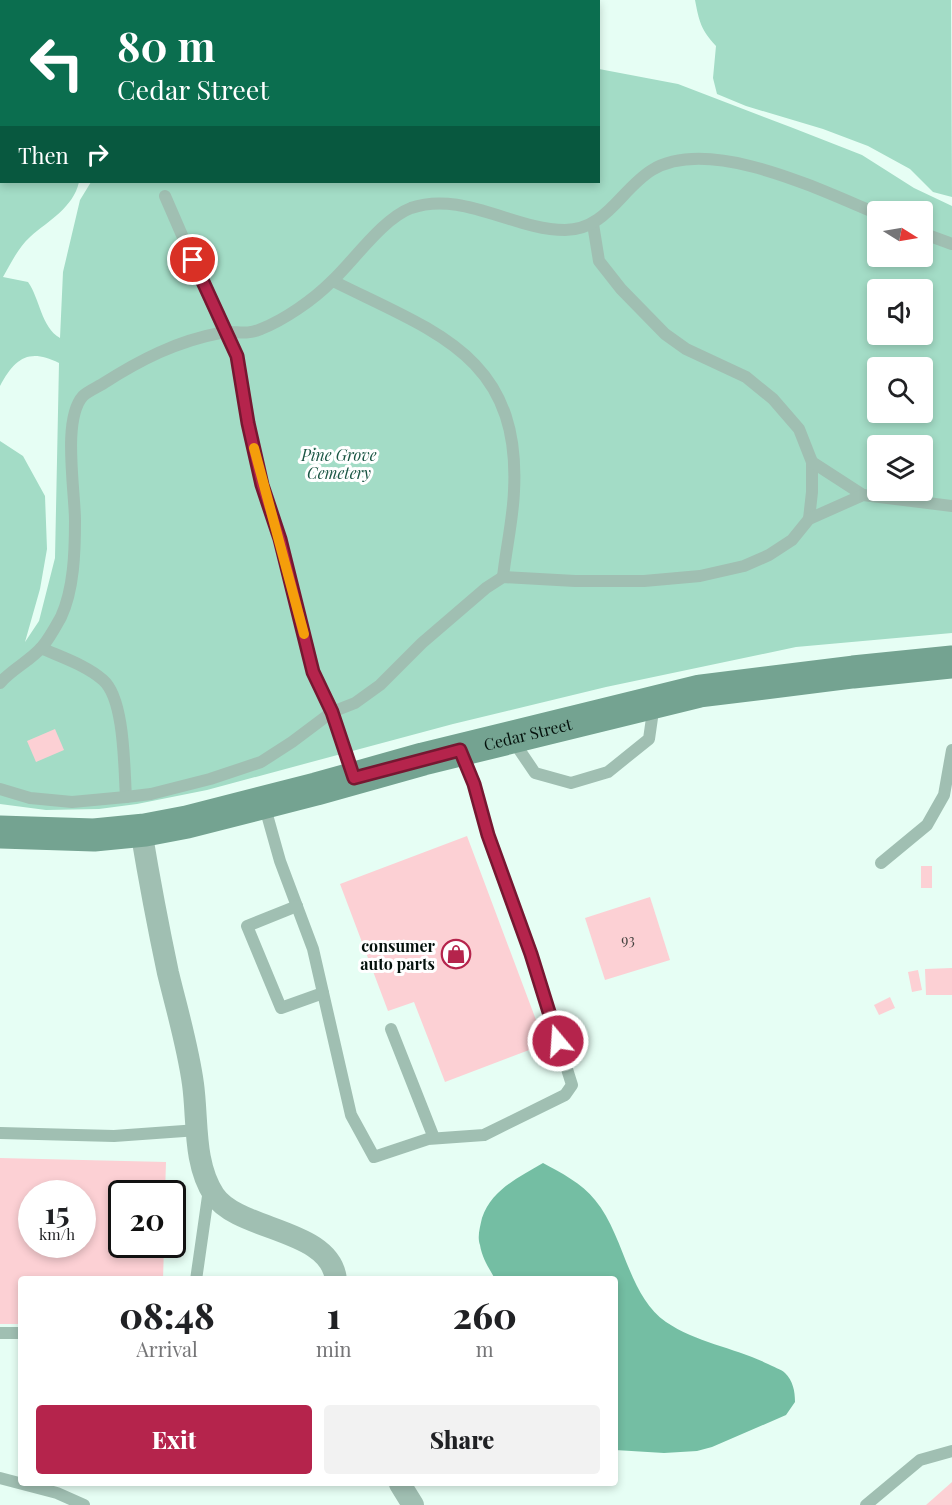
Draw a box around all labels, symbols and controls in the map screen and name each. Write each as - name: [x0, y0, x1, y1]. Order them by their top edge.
- text: 80 m: [117, 17, 215, 73]
- icon: left: [18, 24, 96, 102]
- text: Cedar Street: [117, 71, 269, 107]
- icon: right: [81, 138, 114, 171]
- text: Then: [18, 140, 69, 170]
- north arrow: [867, 201, 933, 267]
- map controls: [867, 201, 933, 501]
- pin: [167, 234, 218, 285]
- icon: arrive: [176, 243, 209, 276]
- button: sound: [867, 279, 933, 345]
- button: search: [867, 357, 933, 423]
- button: layers: [867, 435, 933, 501]
- park label: Pine Grove Cemetery: [300, 444, 377, 483]
- street label: Cedar Street: [481, 712, 574, 754]
- house number: 93: [621, 930, 635, 949]
- place label: consumer auto parts: [360, 935, 436, 974]
- shop icon: consumer auto parts: [440, 938, 472, 970]
- position arrow: [526, 1009, 590, 1073]
- speed limit sign: 20: [108, 1180, 186, 1258]
- text: 15: [45, 1192, 69, 1232]
- text: km/h: [39, 1224, 75, 1244]
- text: 08:48: [119, 1290, 215, 1338]
- text: 1: [327, 1290, 341, 1338]
- text: 260: [453, 1290, 517, 1338]
- text: Arrival: [136, 1335, 198, 1362]
- text: min: [316, 1335, 351, 1362]
- text: m: [476, 1335, 494, 1362]
- button: Exit: [36, 1405, 312, 1474]
- button: Share: [324, 1405, 600, 1474]

